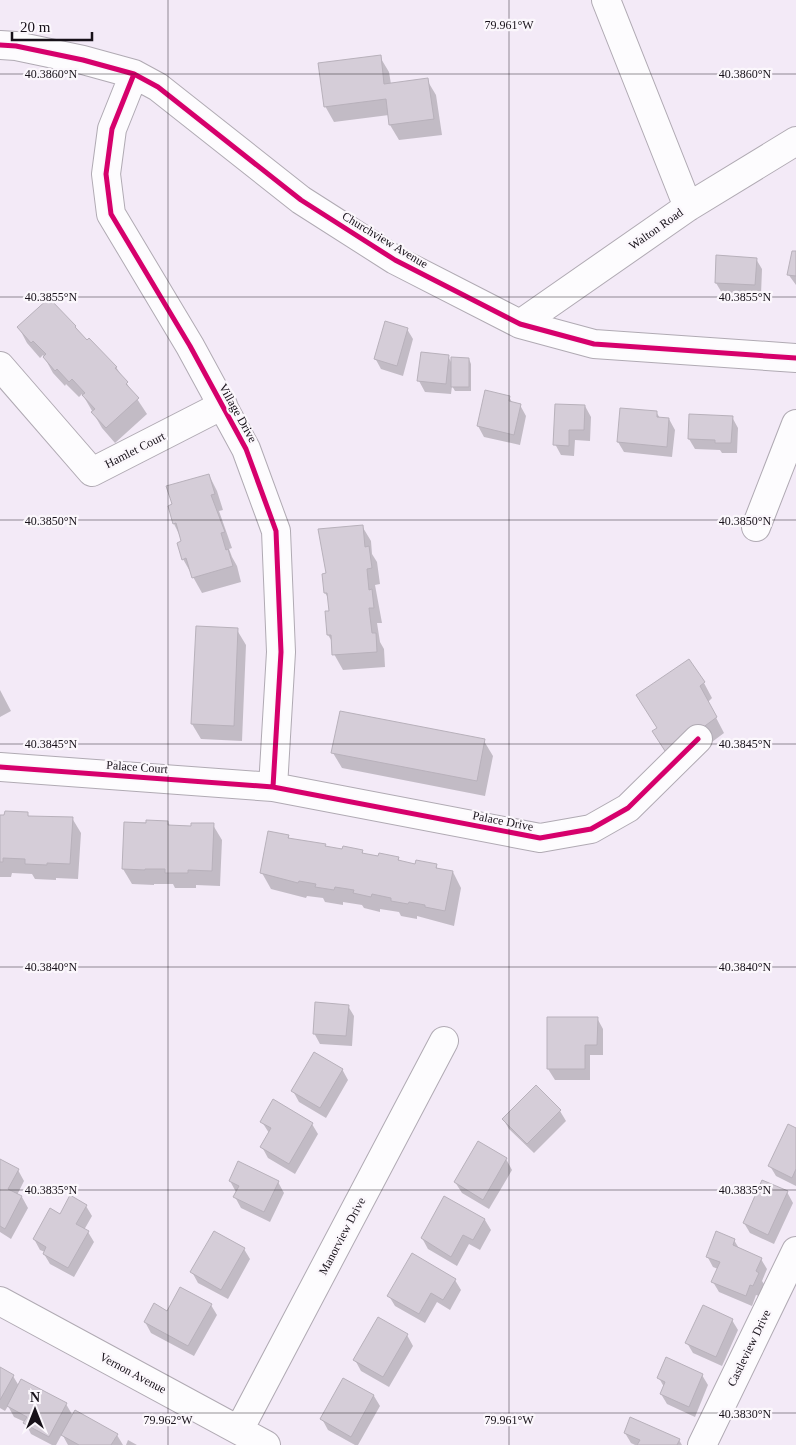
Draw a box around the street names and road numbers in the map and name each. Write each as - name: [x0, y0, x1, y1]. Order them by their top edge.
- street label: Walton Road: [626, 205, 686, 253]
- street label: Churchview Avenue: [340, 209, 430, 271]
- street label: Village Drive: [216, 381, 260, 445]
- street label: Hamlet Court: [103, 429, 168, 471]
- street label: Palace Court: [106, 758, 169, 776]
- street label: Palace Drive: [471, 808, 535, 834]
- street label: Manorview Drive: [316, 1195, 368, 1277]
- street label: Castleview Drive: [724, 1307, 774, 1389]
- street label: Vernon Avenue: [97, 1350, 169, 1396]

